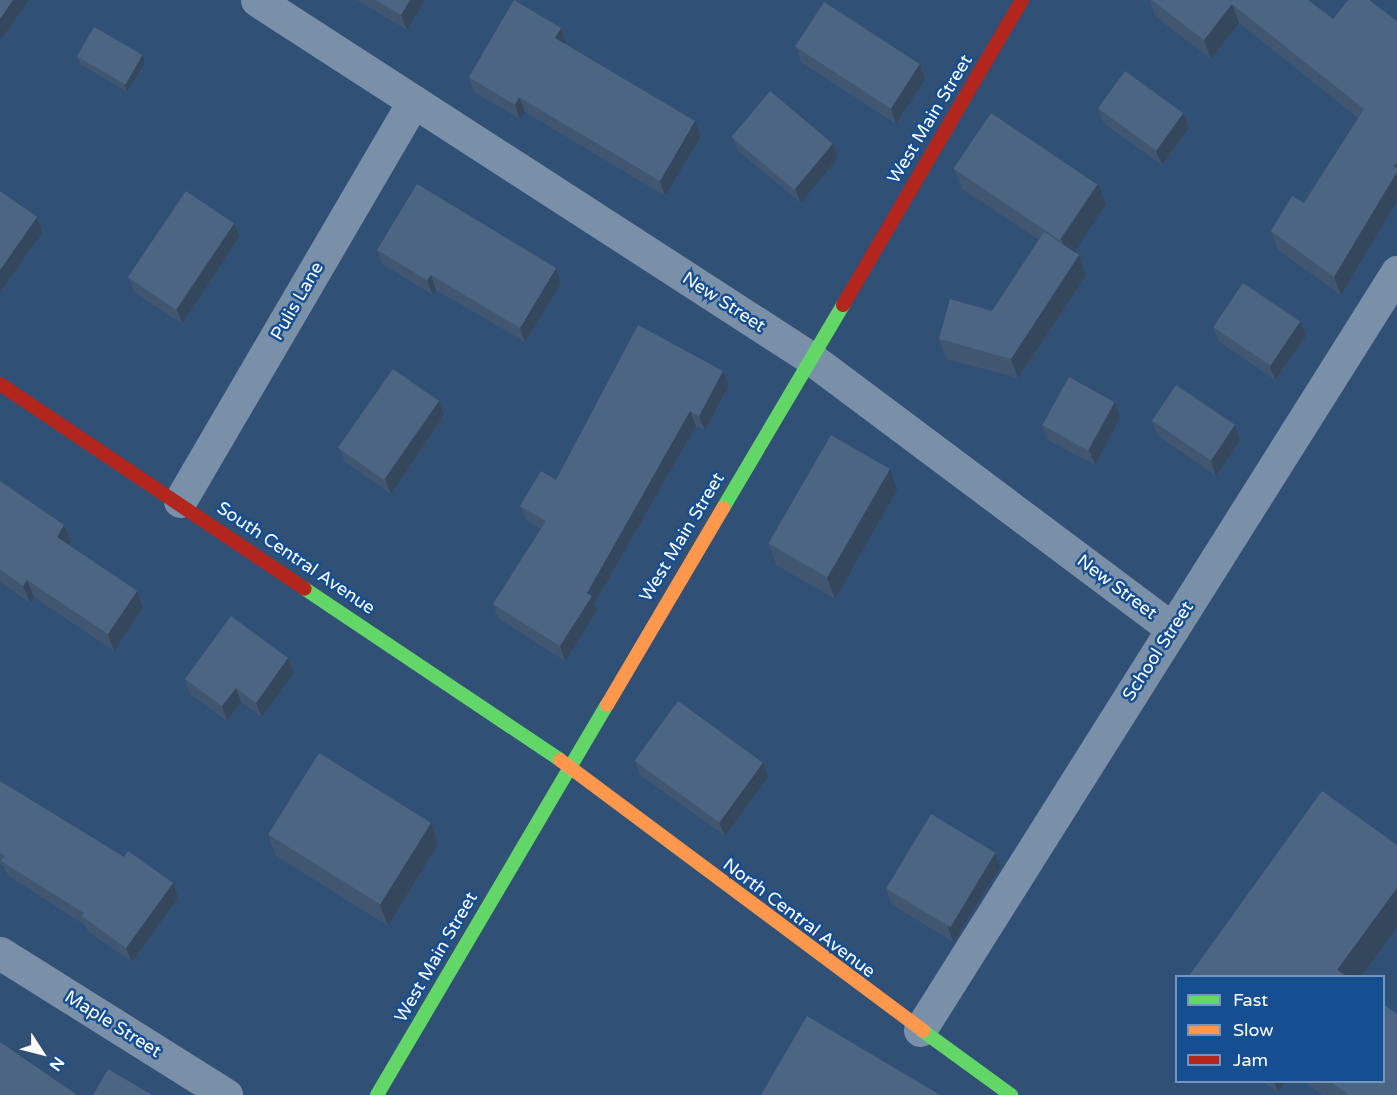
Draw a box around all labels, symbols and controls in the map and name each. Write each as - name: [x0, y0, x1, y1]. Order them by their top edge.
- street label: West Main Street: [883, 51, 977, 187]
- street label: Pulis Lane: [266, 258, 328, 344]
- street label: New Street: [678, 267, 770, 337]
- street label: West Main Street: [635, 469, 729, 605]
- street label: South Central Avenue: [213, 497, 379, 619]
- street label: New Street: [1073, 550, 1161, 624]
- street label: School Street: [1118, 597, 1198, 705]
- street label: North Central Avenue: [719, 854, 879, 982]
- street label: West Main Street: [390, 888, 482, 1026]
- legend: [1175, 975, 1385, 1083]
- street label: Maple Street: [61, 986, 165, 1062]
- text: Fast: [1233, 989, 1268, 1011]
- text: Slow: [1233, 1019, 1274, 1041]
- north arrow: [12, 1023, 72, 1083]
- text: Jam: [1233, 1049, 1268, 1071]
- text: N: [45, 1052, 68, 1075]

